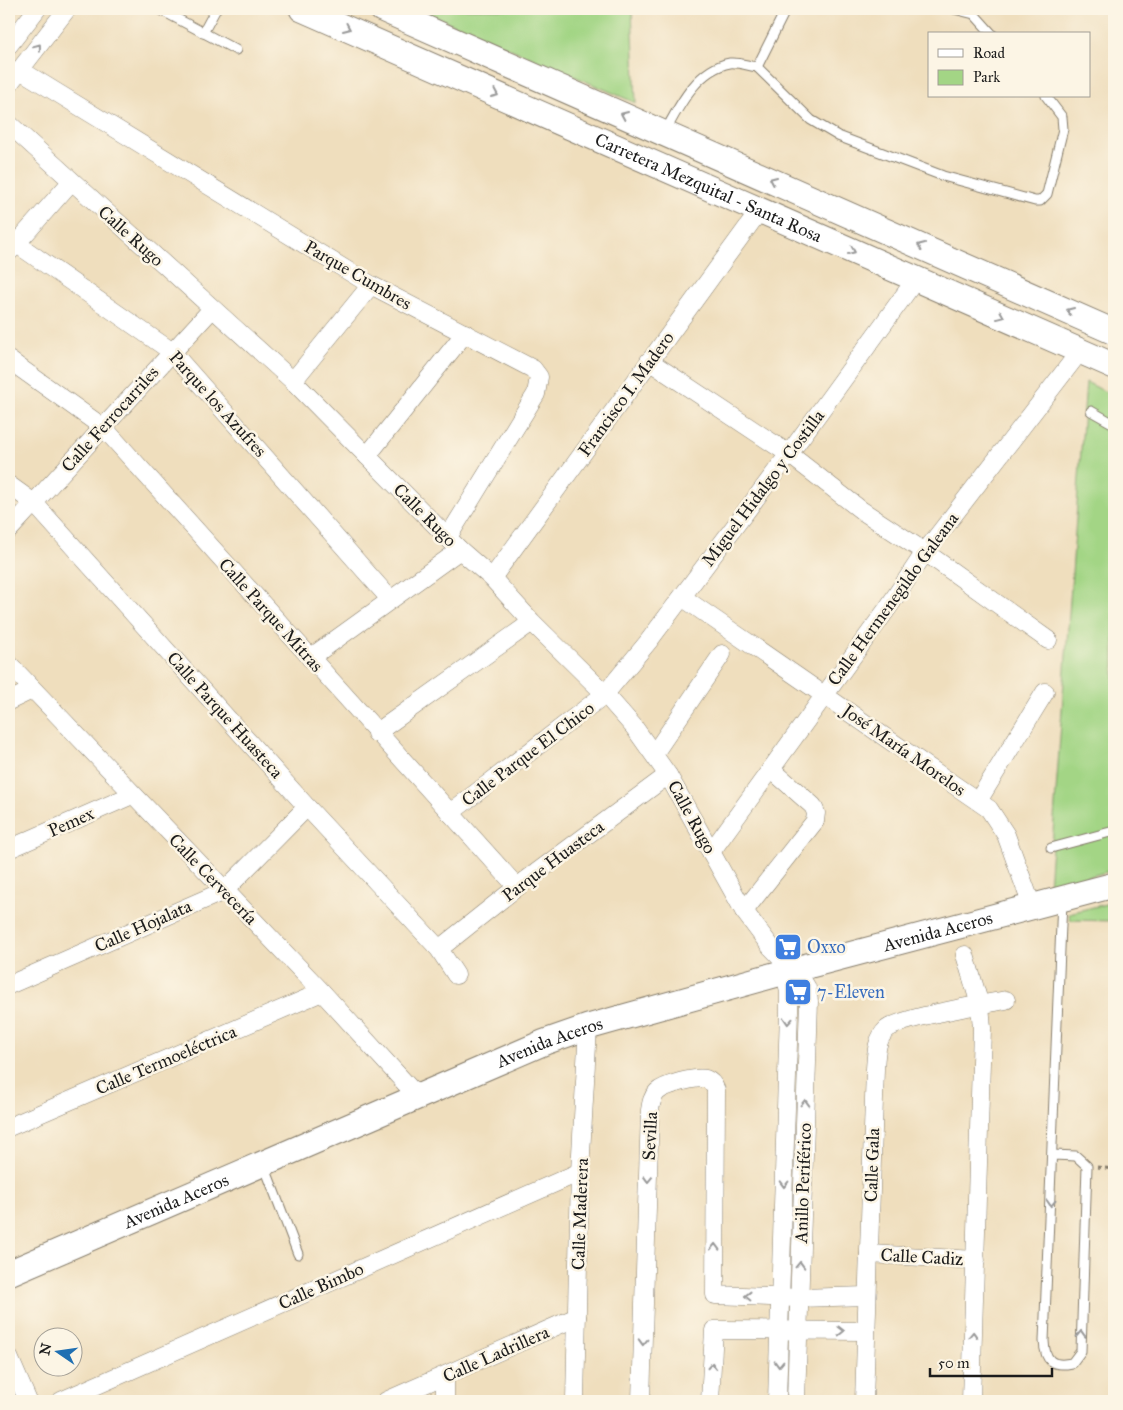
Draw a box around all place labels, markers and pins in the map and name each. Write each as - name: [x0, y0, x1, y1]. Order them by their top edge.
- supermarket icon: Oxxo: [773, 932, 803, 962]
- place label: Oxxo: [807, 936, 846, 958]
- supermarket icon: 7-Eleven: [783, 977, 813, 1007]
- place label: 7-Eleven: [817, 981, 885, 1003]

